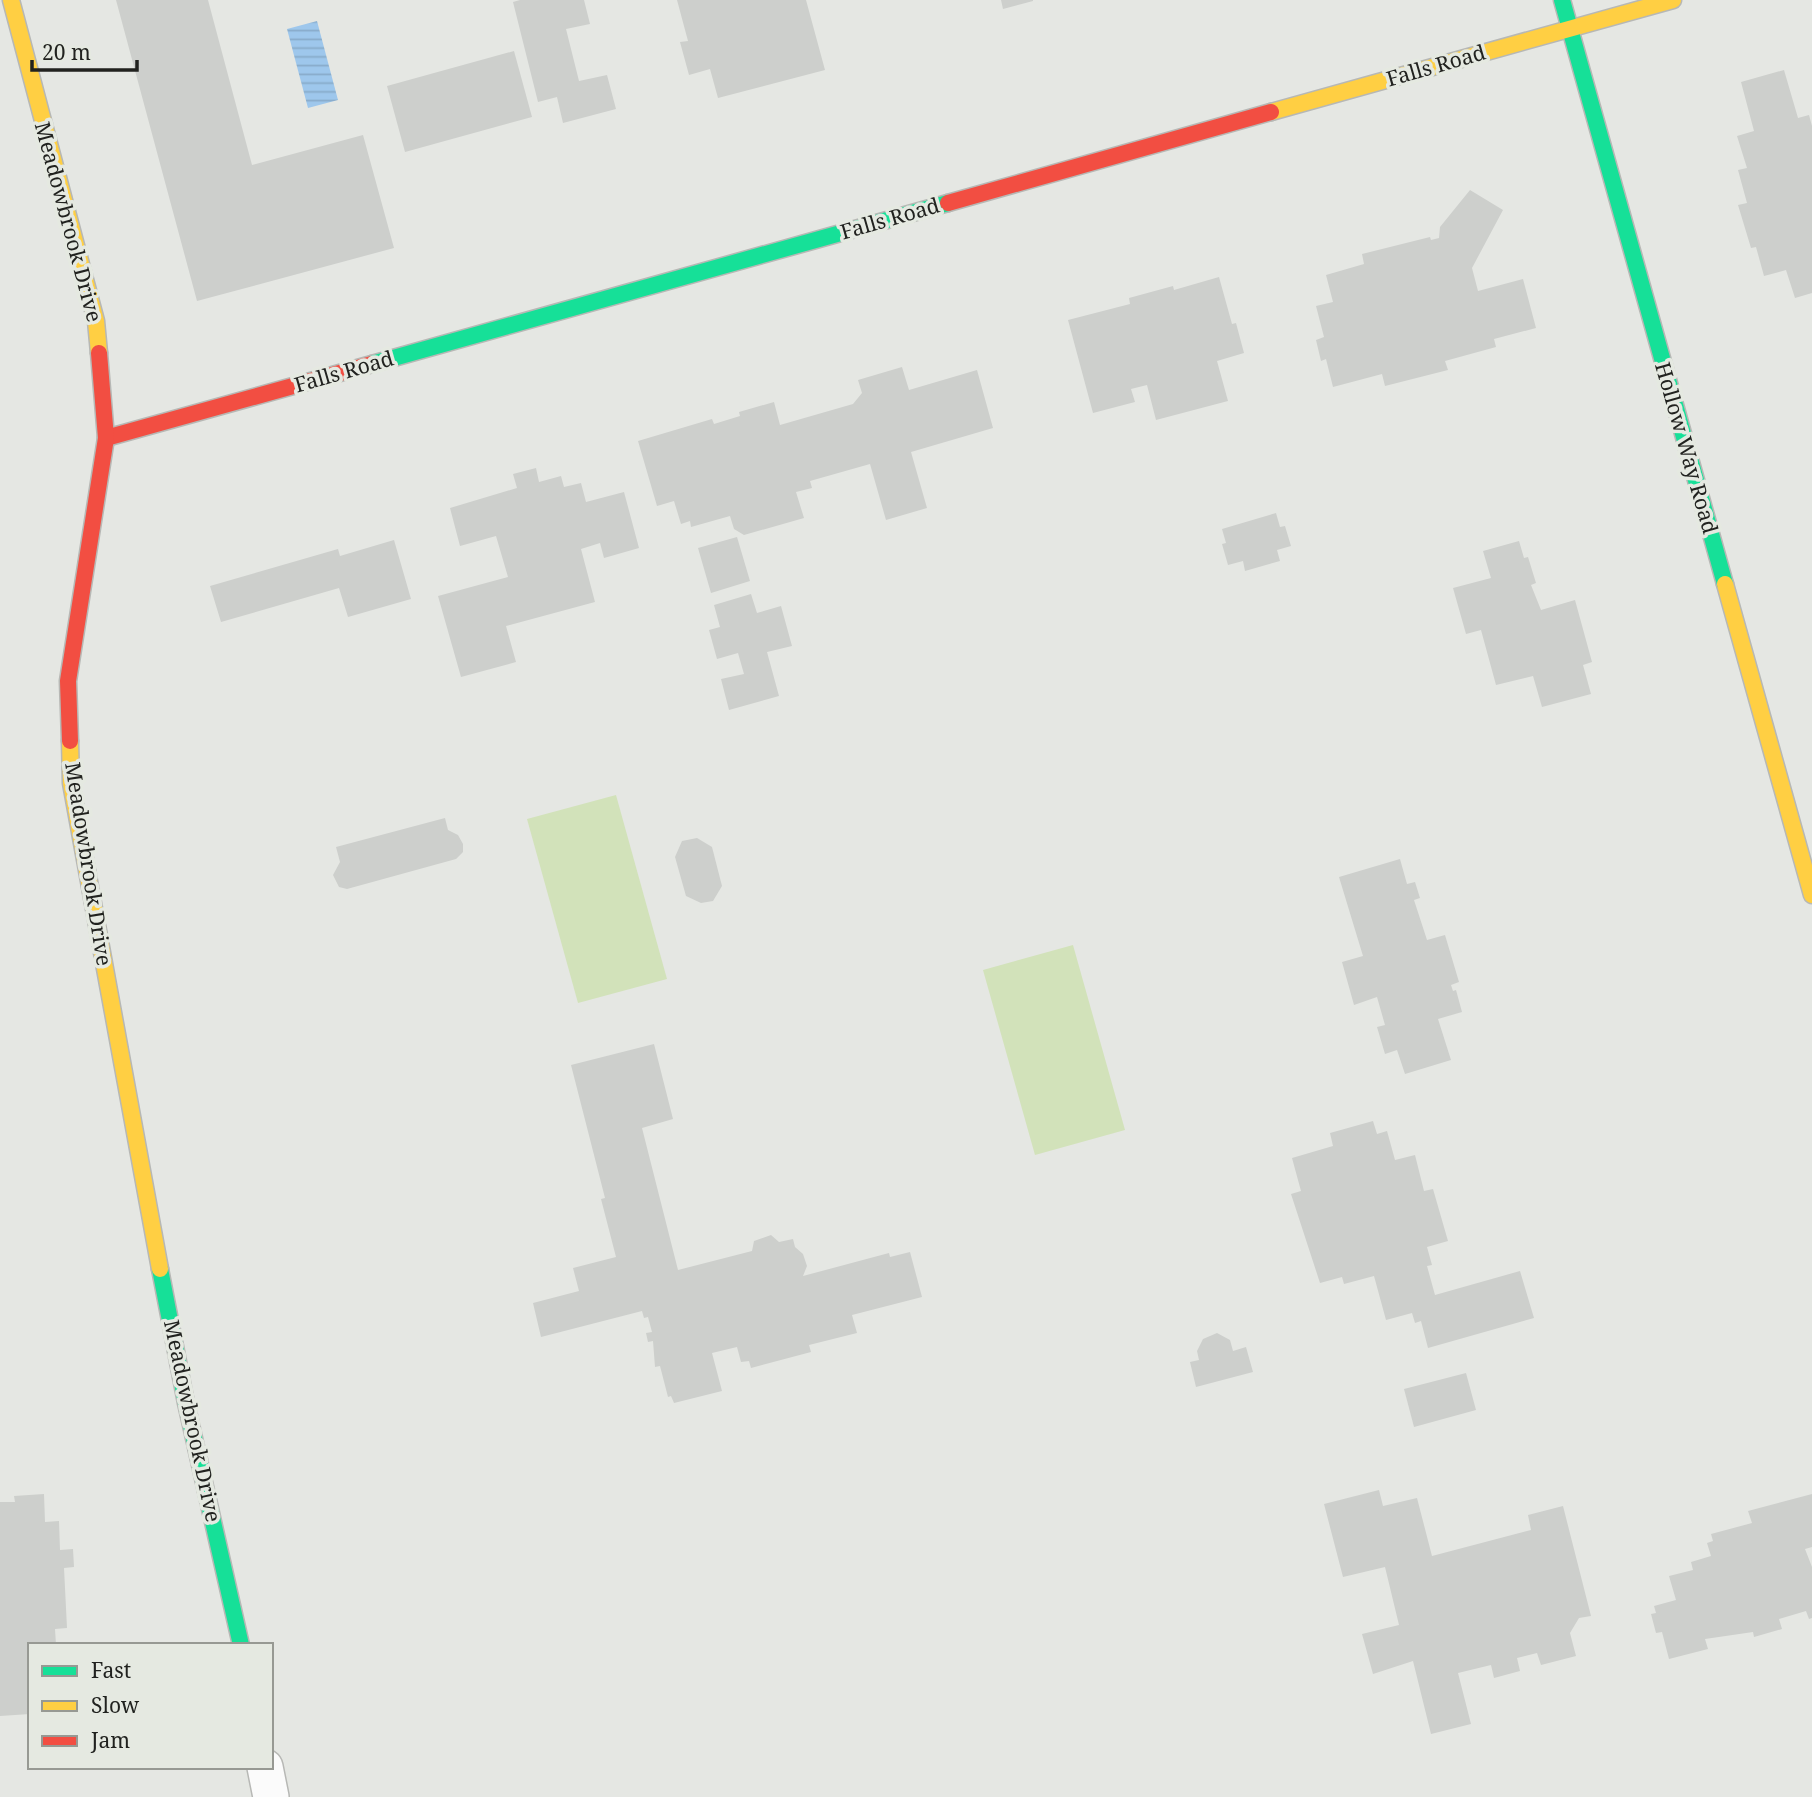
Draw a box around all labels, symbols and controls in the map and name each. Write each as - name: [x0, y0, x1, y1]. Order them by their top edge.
- scale bar: [32, 28, 136, 72]
- text: 20 m: [42, 38, 91, 66]
- street label: Falls Road: [1383, 38, 1489, 93]
- street label: Meadowbrook Drive: [29, 119, 109, 325]
- street label: Falls Road: [837, 191, 943, 246]
- street label: Falls Road: [291, 344, 397, 399]
- street label: Hollow Way Road: [1649, 359, 1725, 537]
- street label: Meadowbrook Drive: [59, 760, 119, 968]
- street label: Meadowbrook Drive: [158, 1317, 228, 1524]
- legend: [28, 1643, 273, 1769]
- text: Fast: [91, 1656, 131, 1684]
- text: Slow: [91, 1691, 140, 1719]
- text: Jam: [90, 1726, 130, 1754]

